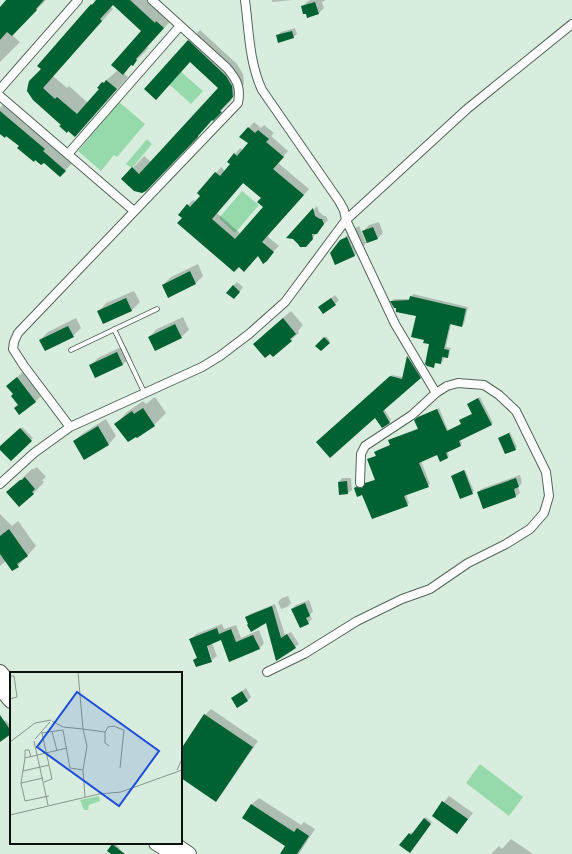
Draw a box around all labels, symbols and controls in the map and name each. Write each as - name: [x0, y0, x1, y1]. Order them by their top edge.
- inset map: [10, 672, 182, 844]

